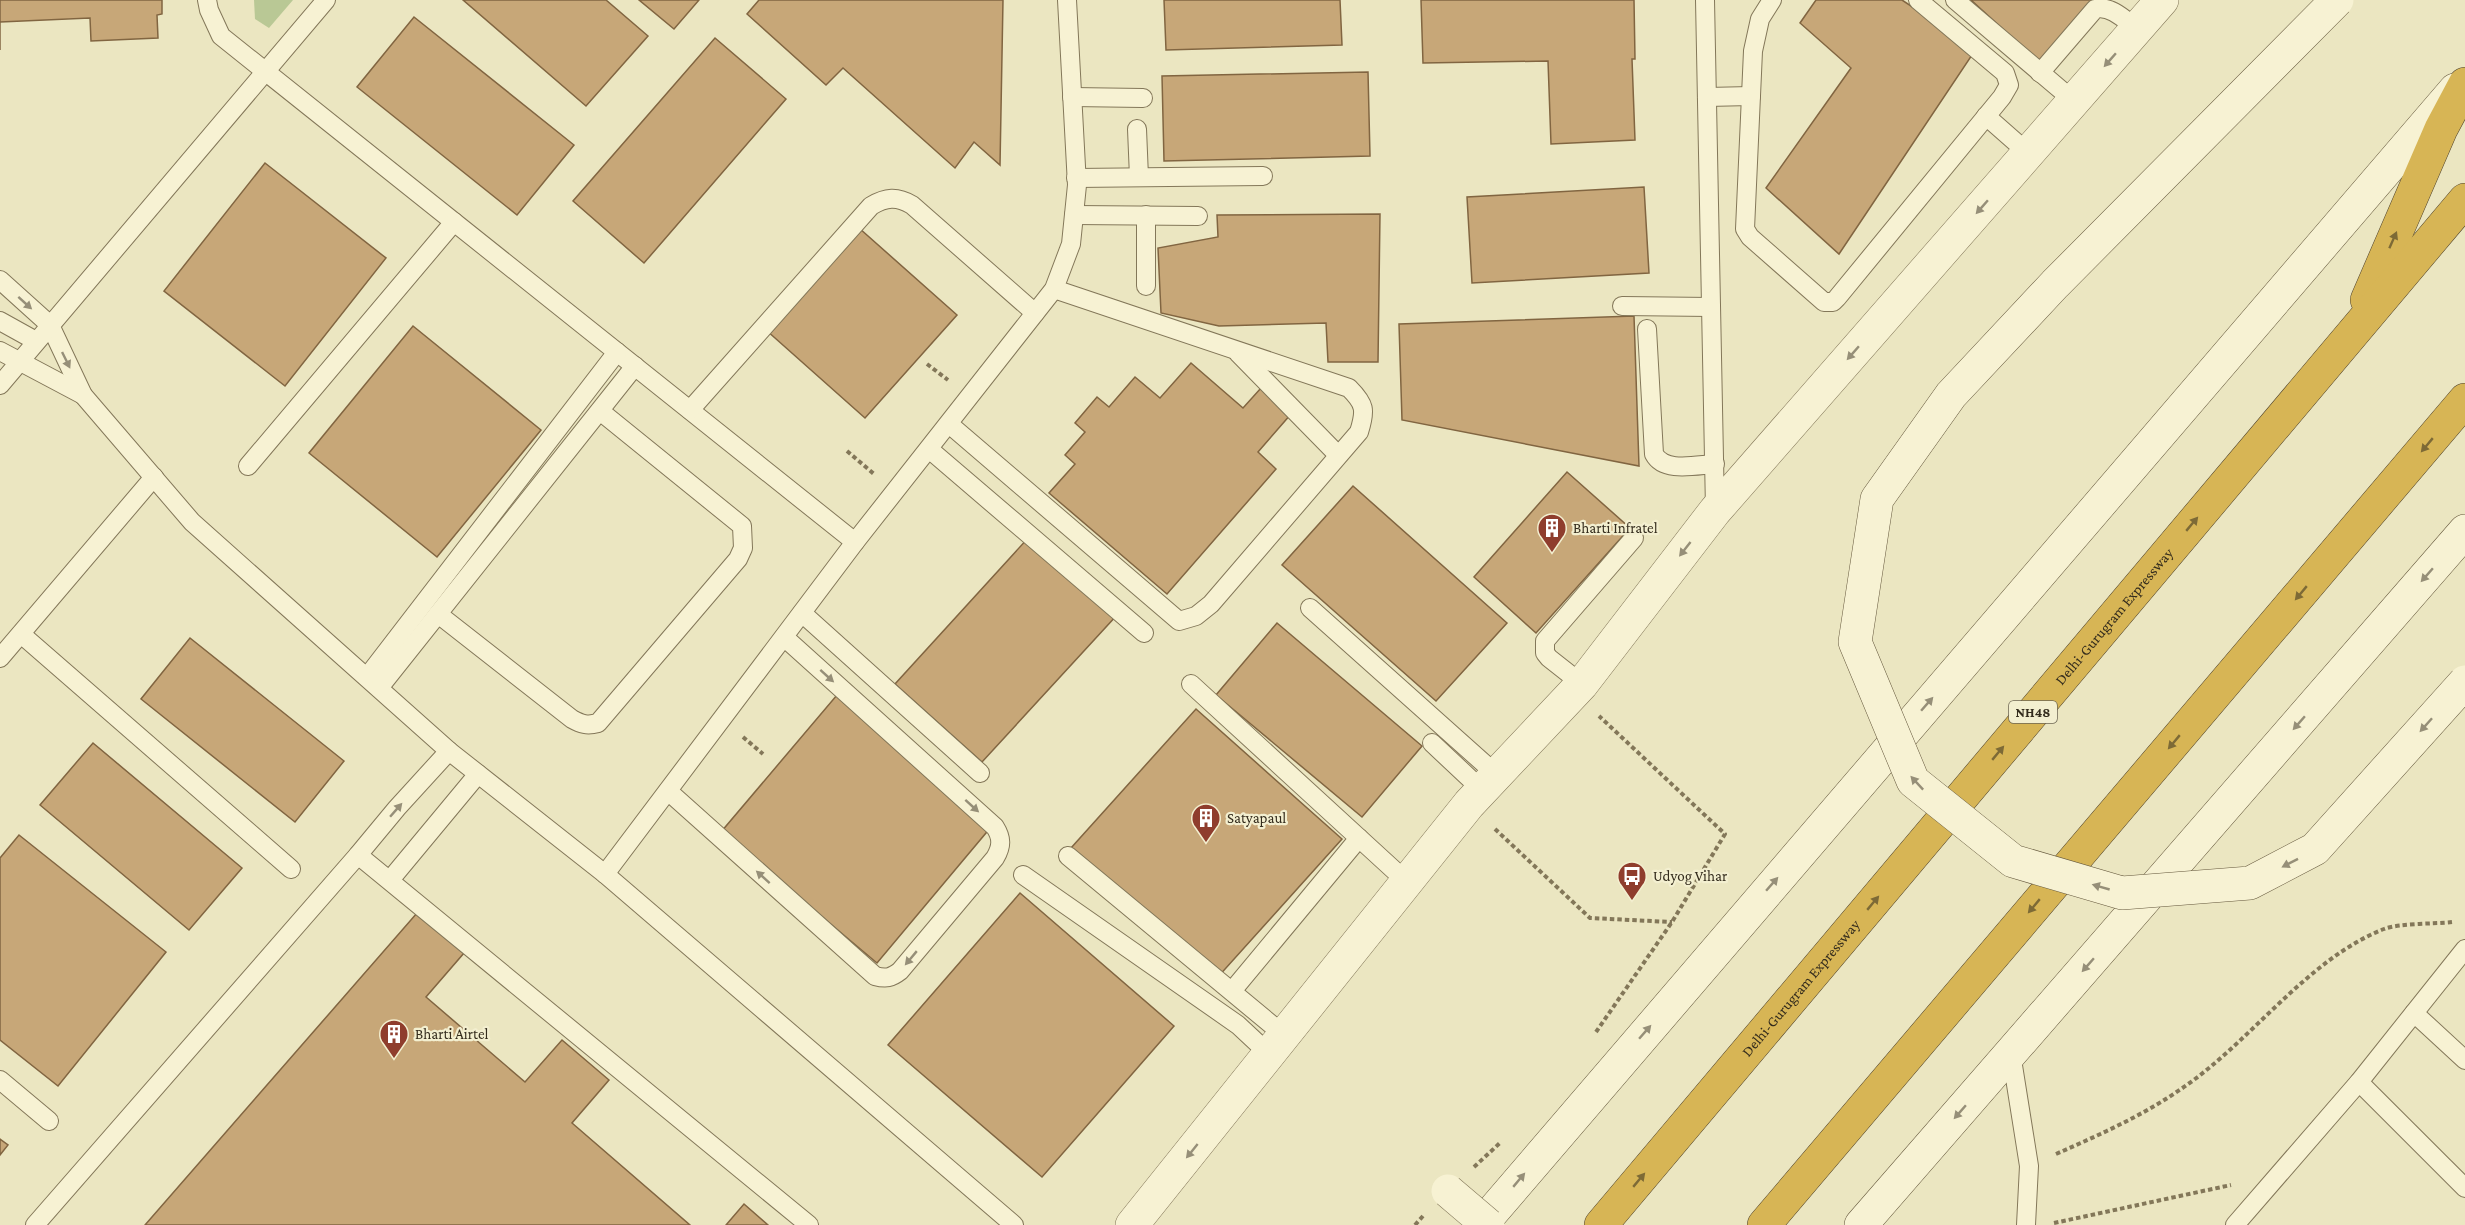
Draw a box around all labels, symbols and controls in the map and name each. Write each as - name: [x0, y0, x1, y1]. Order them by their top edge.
- one-way arrow: [2104, 52, 2117, 67]
- one-way arrow: [1975, 199, 1988, 214]
- one-way arrow: [2388, 231, 2398, 249]
- one-way arrow: [17, 296, 32, 309]
- one-way arrow: [1847, 345, 1860, 360]
- one-way arrow: [62, 352, 71, 369]
- one-way arrow: [2421, 437, 2434, 452]
- building icon: Bharti Infratel: [1536, 512, 1568, 554]
- one-way arrow: [2185, 516, 2198, 532]
- place label: Bharti Infratel: [1573, 520, 1658, 536]
- one-way arrow: [1680, 542, 1692, 557]
- street label: Delhi-Gurugram Expressway: [2052, 545, 2177, 688]
- one-way arrow: [2420, 567, 2433, 583]
- one-way arrow: [2295, 585, 2308, 600]
- one-way arrow: [819, 669, 834, 682]
- one-way arrow: [1920, 697, 1933, 712]
- road number: NH48: [2009, 701, 2057, 723]
- one-way arrow: [2292, 715, 2305, 730]
- one-way arrow: [2420, 717, 2433, 732]
- one-way arrow: [2168, 734, 2181, 750]
- one-way arrow: [1991, 746, 2004, 761]
- one-way arrow: [1910, 775, 1924, 790]
- one-way arrow: [965, 799, 980, 813]
- one-way arrow: [389, 802, 402, 818]
- building icon: Satyapaul: [1190, 802, 1222, 844]
- place label: Satyapaul: [1227, 810, 1286, 827]
- one-way arrow: [2281, 857, 2299, 867]
- bus stop icon: Udyog Vihar: [1616, 860, 1648, 902]
- place label: Udyog Vihar: [1653, 868, 1728, 885]
- one-way arrow: [756, 871, 771, 884]
- one-way arrow: [1766, 876, 1779, 892]
- one-way arrow: [2092, 882, 2110, 891]
- one-way arrow: [1866, 895, 1879, 911]
- one-way arrow: [2028, 898, 2041, 914]
- street label: Delhi-Gurugram Expressway: [1739, 916, 1864, 1060]
- one-way arrow: [905, 950, 918, 965]
- one-way arrow: [2082, 957, 2095, 972]
- building icon: Bharti Airtel: [378, 1018, 410, 1060]
- one-way arrow: [1638, 1025, 1651, 1040]
- place label: Bharti Airtel: [415, 1026, 488, 1042]
- one-way arrow: [1954, 1104, 1967, 1119]
- one-way arrow: [1185, 1143, 1198, 1159]
- one-way arrow: [1512, 1173, 1525, 1188]
- one-way arrow: [1632, 1173, 1645, 1188]

